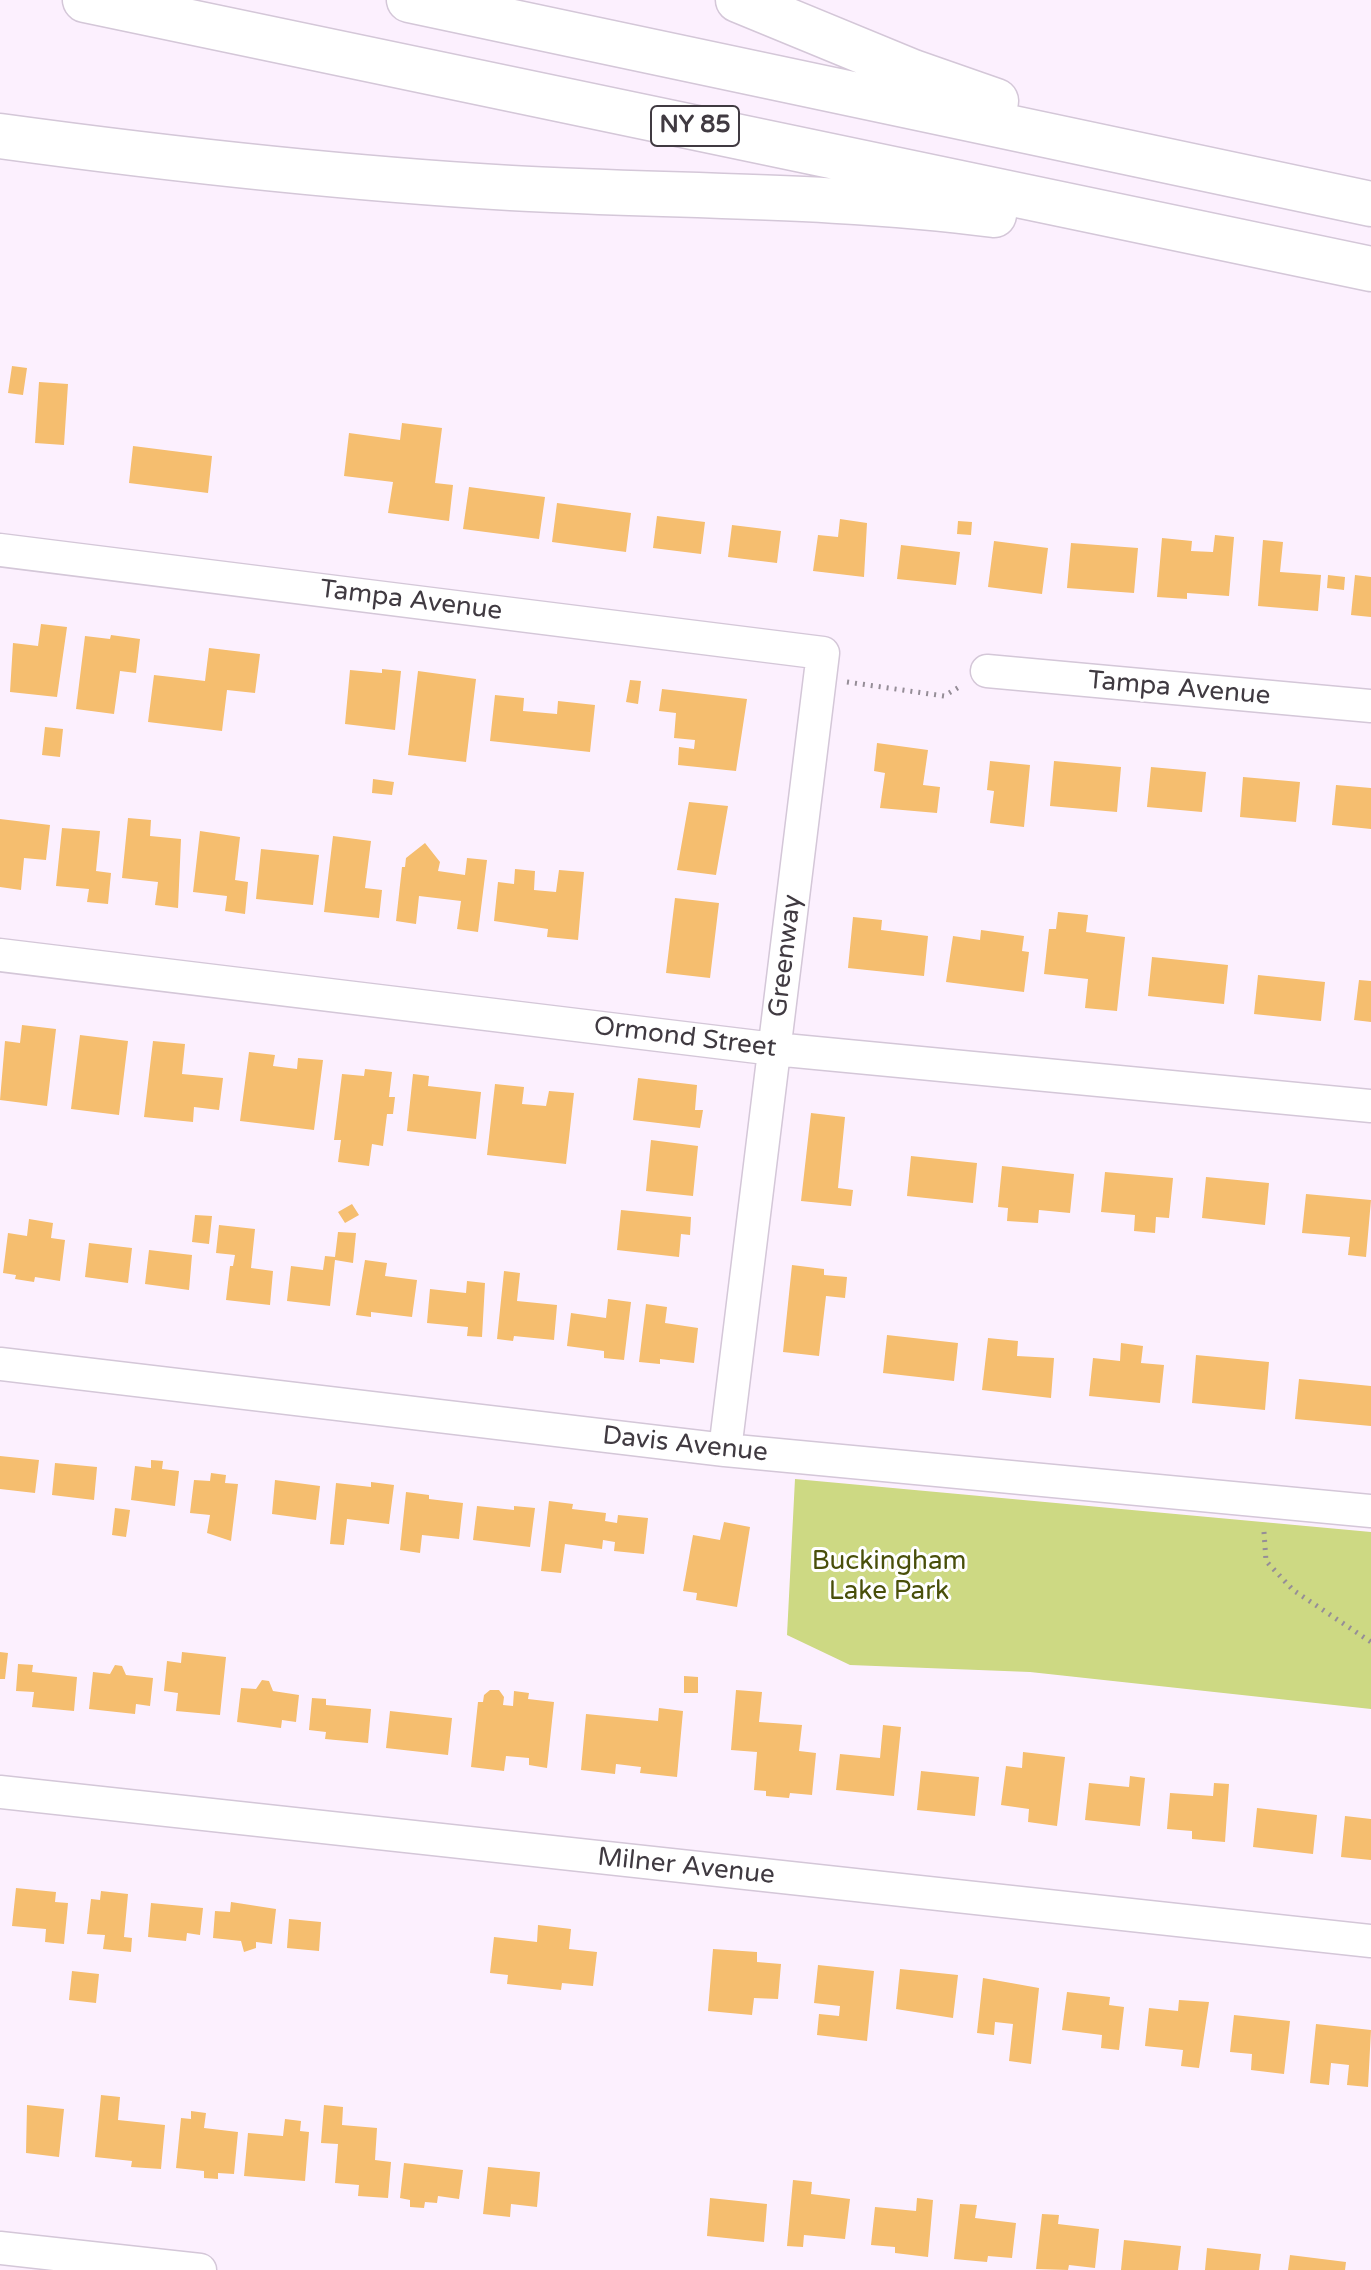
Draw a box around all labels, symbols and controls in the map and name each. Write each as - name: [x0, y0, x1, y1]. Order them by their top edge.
- road number: NY 85: [651, 106, 739, 146]
- street label: Tampa Avenue: [318, 574, 504, 628]
- street label: Tampa Avenue: [1086, 665, 1272, 713]
- street label: Greenway: [763, 893, 809, 1019]
- street label: Ormond Street: [592, 1011, 778, 1065]
- street label: Davis Avenue: [601, 1421, 769, 1469]
- park label: Buckingham Lake Park: [812, 1546, 966, 1608]
- street label: Milner Avenue: [596, 1842, 776, 1892]

